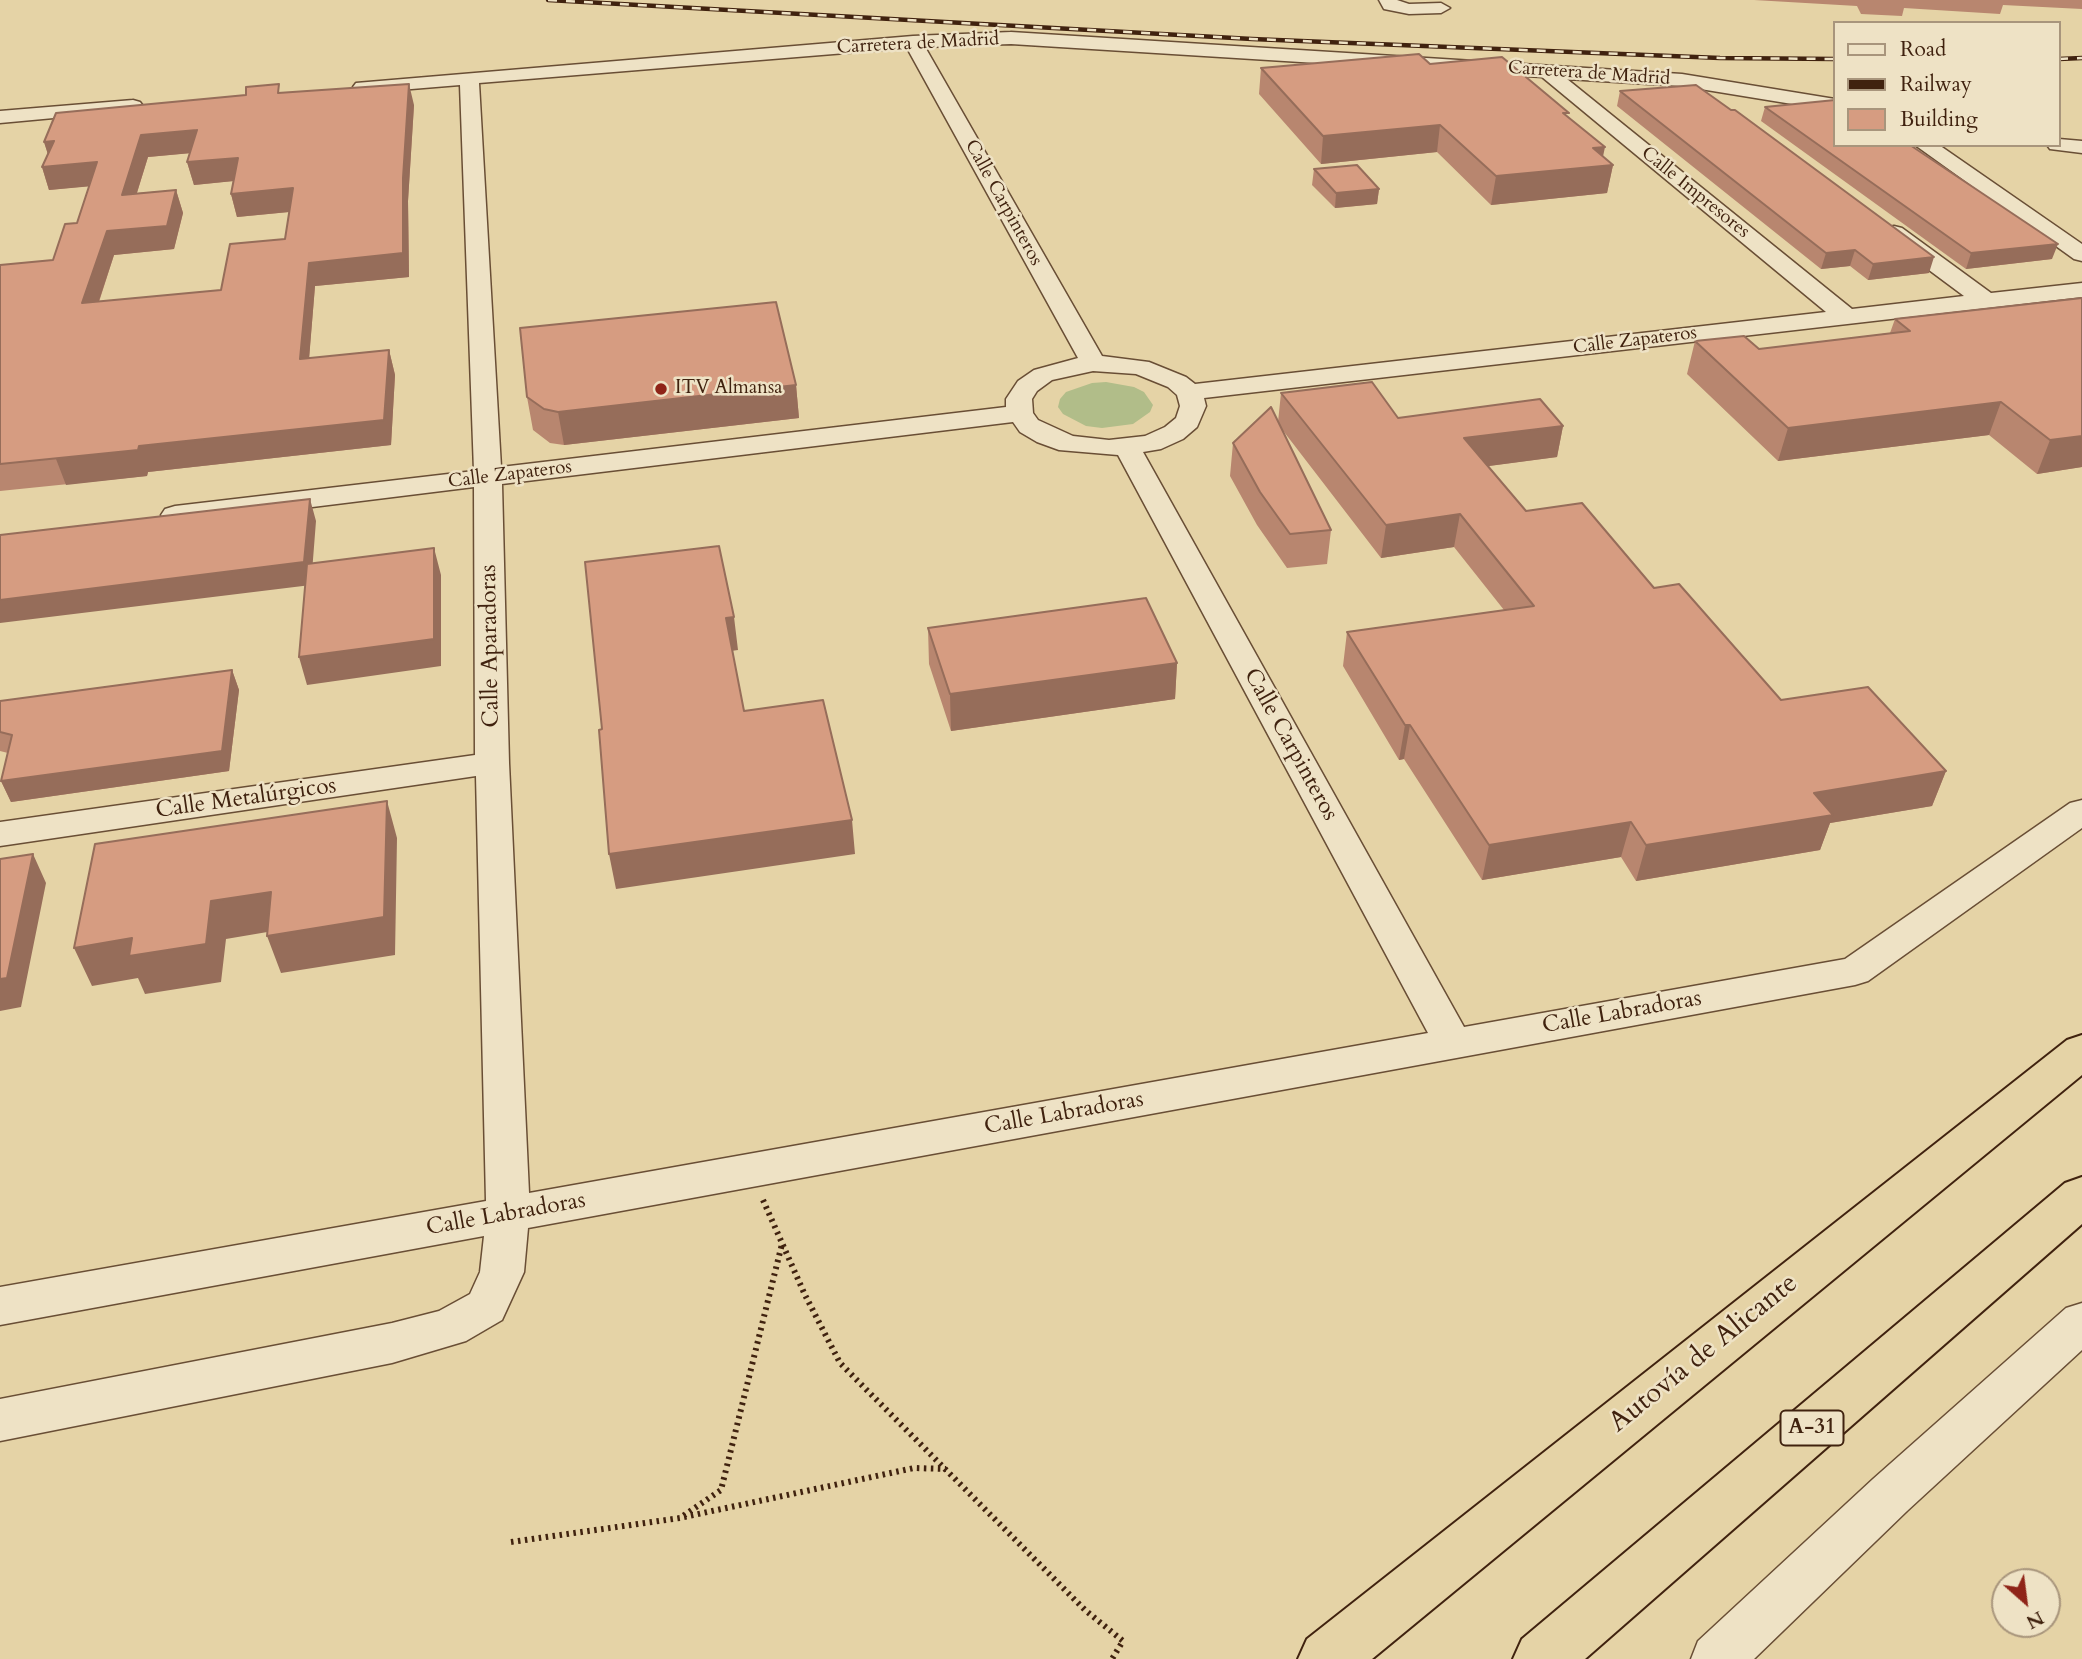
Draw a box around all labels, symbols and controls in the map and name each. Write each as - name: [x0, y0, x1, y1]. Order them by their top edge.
- legend: [1834, 21, 2061, 147]
- street label: Carretera de Madrid: [836, 28, 1000, 60]
- text: Road: [1900, 35, 1946, 64]
- street label: Carretera de Madrid: [1507, 57, 1671, 91]
- text: Railway: [1900, 70, 1972, 99]
- text: Building: [1900, 105, 1978, 134]
- street label: Calle Carpinteros: [959, 136, 1047, 270]
- street label: Calle Impresores: [1636, 142, 1754, 244]
- street label: Calle Zapateros: [1572, 322, 1698, 360]
- place label: ITV Almansa: [675, 378, 782, 400]
- marker: ITV Almansa: [653, 381, 669, 397]
- street label: Calle Zapateros: [447, 456, 573, 494]
- street label: Calle Aparadoras: [476, 564, 506, 728]
- street label: Calle Carpinteros: [1237, 664, 1343, 826]
- street label: Calle Metalúrgicos: [154, 773, 338, 825]
- street label: Calle Labradoras: [1540, 985, 1704, 1041]
- street label: Calle Labradoras: [982, 1086, 1146, 1142]
- street label: Calle Labradoras: [424, 1187, 588, 1243]
- street label: Autovía de Alicante: [1603, 1268, 1805, 1440]
- road number: A-31: [1780, 1410, 1843, 1446]
- north arrow: [1991, 1568, 2061, 1638]
- text: N: [2022, 1604, 2048, 1635]

